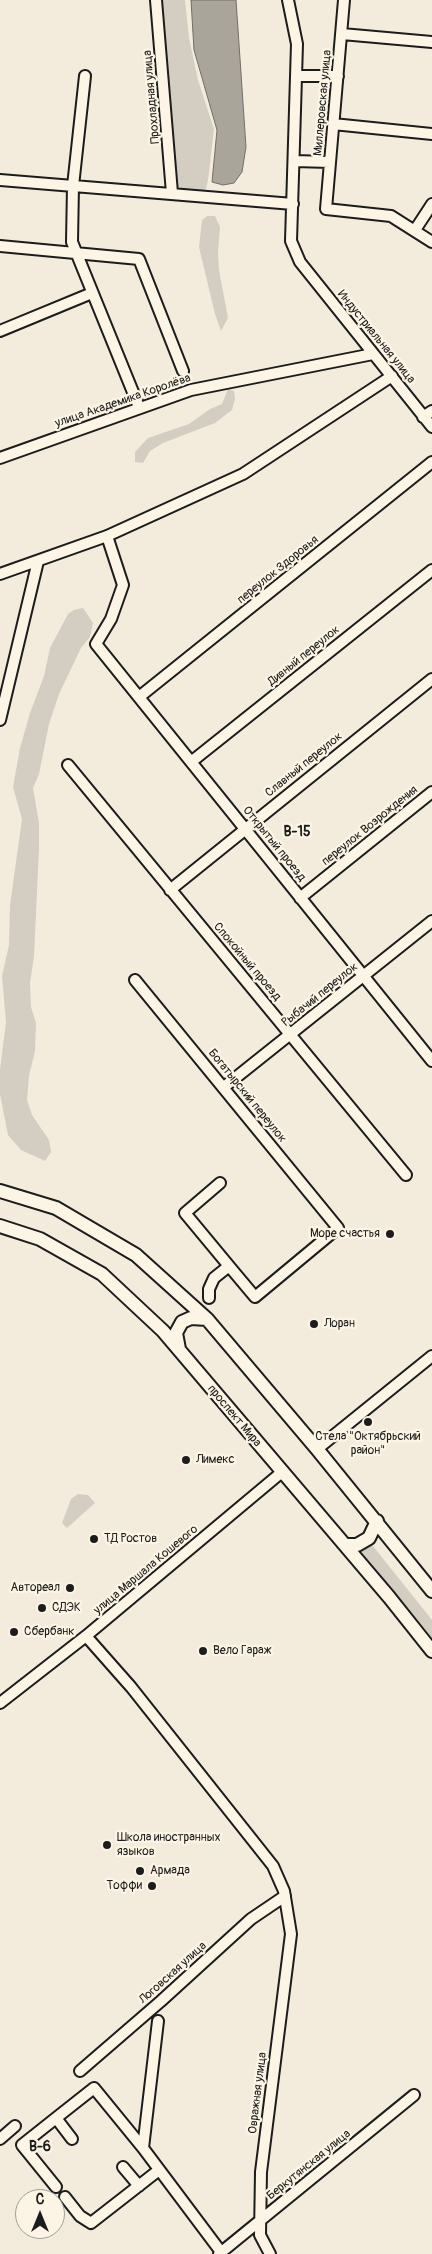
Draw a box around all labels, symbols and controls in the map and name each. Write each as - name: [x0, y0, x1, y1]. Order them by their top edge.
- street label: Миллеровская улица: [311, 49, 335, 157]
- street label: Прохладная улица: [141, 50, 163, 144]
- street label: Индустриальная улица: [334, 288, 418, 386]
- street label: улица Академика Королёва: [53, 371, 193, 431]
- street label: переулок Здоровья: [234, 533, 322, 607]
- street label: Дивный переулок: [265, 623, 343, 689]
- street label: Славный переулок: [263, 730, 345, 800]
- street label: переулок Возрождения: [319, 783, 421, 869]
- street label: Открытый проезд: [239, 804, 309, 884]
- district label: В-15: [284, 824, 310, 840]
- street label: Спокойный проезд: [210, 920, 284, 1004]
- street label: Рыбачий переулок: [279, 960, 361, 1030]
- street label: Богатырский переулок: [205, 1046, 289, 1146]
- place label: Море счастья: [310, 1227, 380, 1241]
- marker: Море счастья: [384, 1228, 396, 1240]
- place label: Лоран: [324, 1317, 355, 1331]
- marker: Лоран: [308, 1318, 320, 1330]
- street label: проспект Мира: [204, 1382, 264, 1450]
- marker: Стела "Октябрьский район": [362, 1416, 374, 1428]
- place label: Стела "Октябрьский район": [315, 1430, 421, 1458]
- place label: Лимекс: [196, 1453, 235, 1467]
- marker: Лимекс: [180, 1454, 192, 1466]
- street label: улица Маршала Кошевого: [91, 1522, 201, 1618]
- place label: ТД Ростов: [104, 1532, 157, 1546]
- marker: ТД Ростов: [88, 1533, 100, 1545]
- place label: Автореал: [10, 1581, 60, 1595]
- marker: Автореал: [64, 1582, 76, 1594]
- place label: СДЭК: [52, 1601, 81, 1615]
- marker: СДЭК: [36, 1602, 48, 1614]
- place label: Сбербанк: [24, 1625, 75, 1639]
- marker: Сбербанк: [8, 1626, 20, 1638]
- place label: Вело Гараж: [213, 1644, 271, 1658]
- marker: Вело Гараж: [197, 1645, 209, 1657]
- place label: Школа иностранных языков: [117, 1831, 221, 1859]
- marker: Школа иностранных языков: [101, 1839, 113, 1851]
- place label: Армада: [150, 1864, 190, 1878]
- marker: Армада: [134, 1865, 146, 1877]
- place label: Тоффи: [107, 1879, 142, 1893]
- marker: Тоффи: [146, 1880, 158, 1892]
- street label: Логовская улица: [136, 1939, 210, 2007]
- street label: Овражная улица: [246, 2051, 270, 2135]
- street label: Беркутянская улица: [264, 2127, 354, 2203]
- district label: В-6: [29, 2139, 51, 2155]
- north arrow: [15, 2189, 65, 2239]
- text: С: [36, 2191, 44, 2208]

